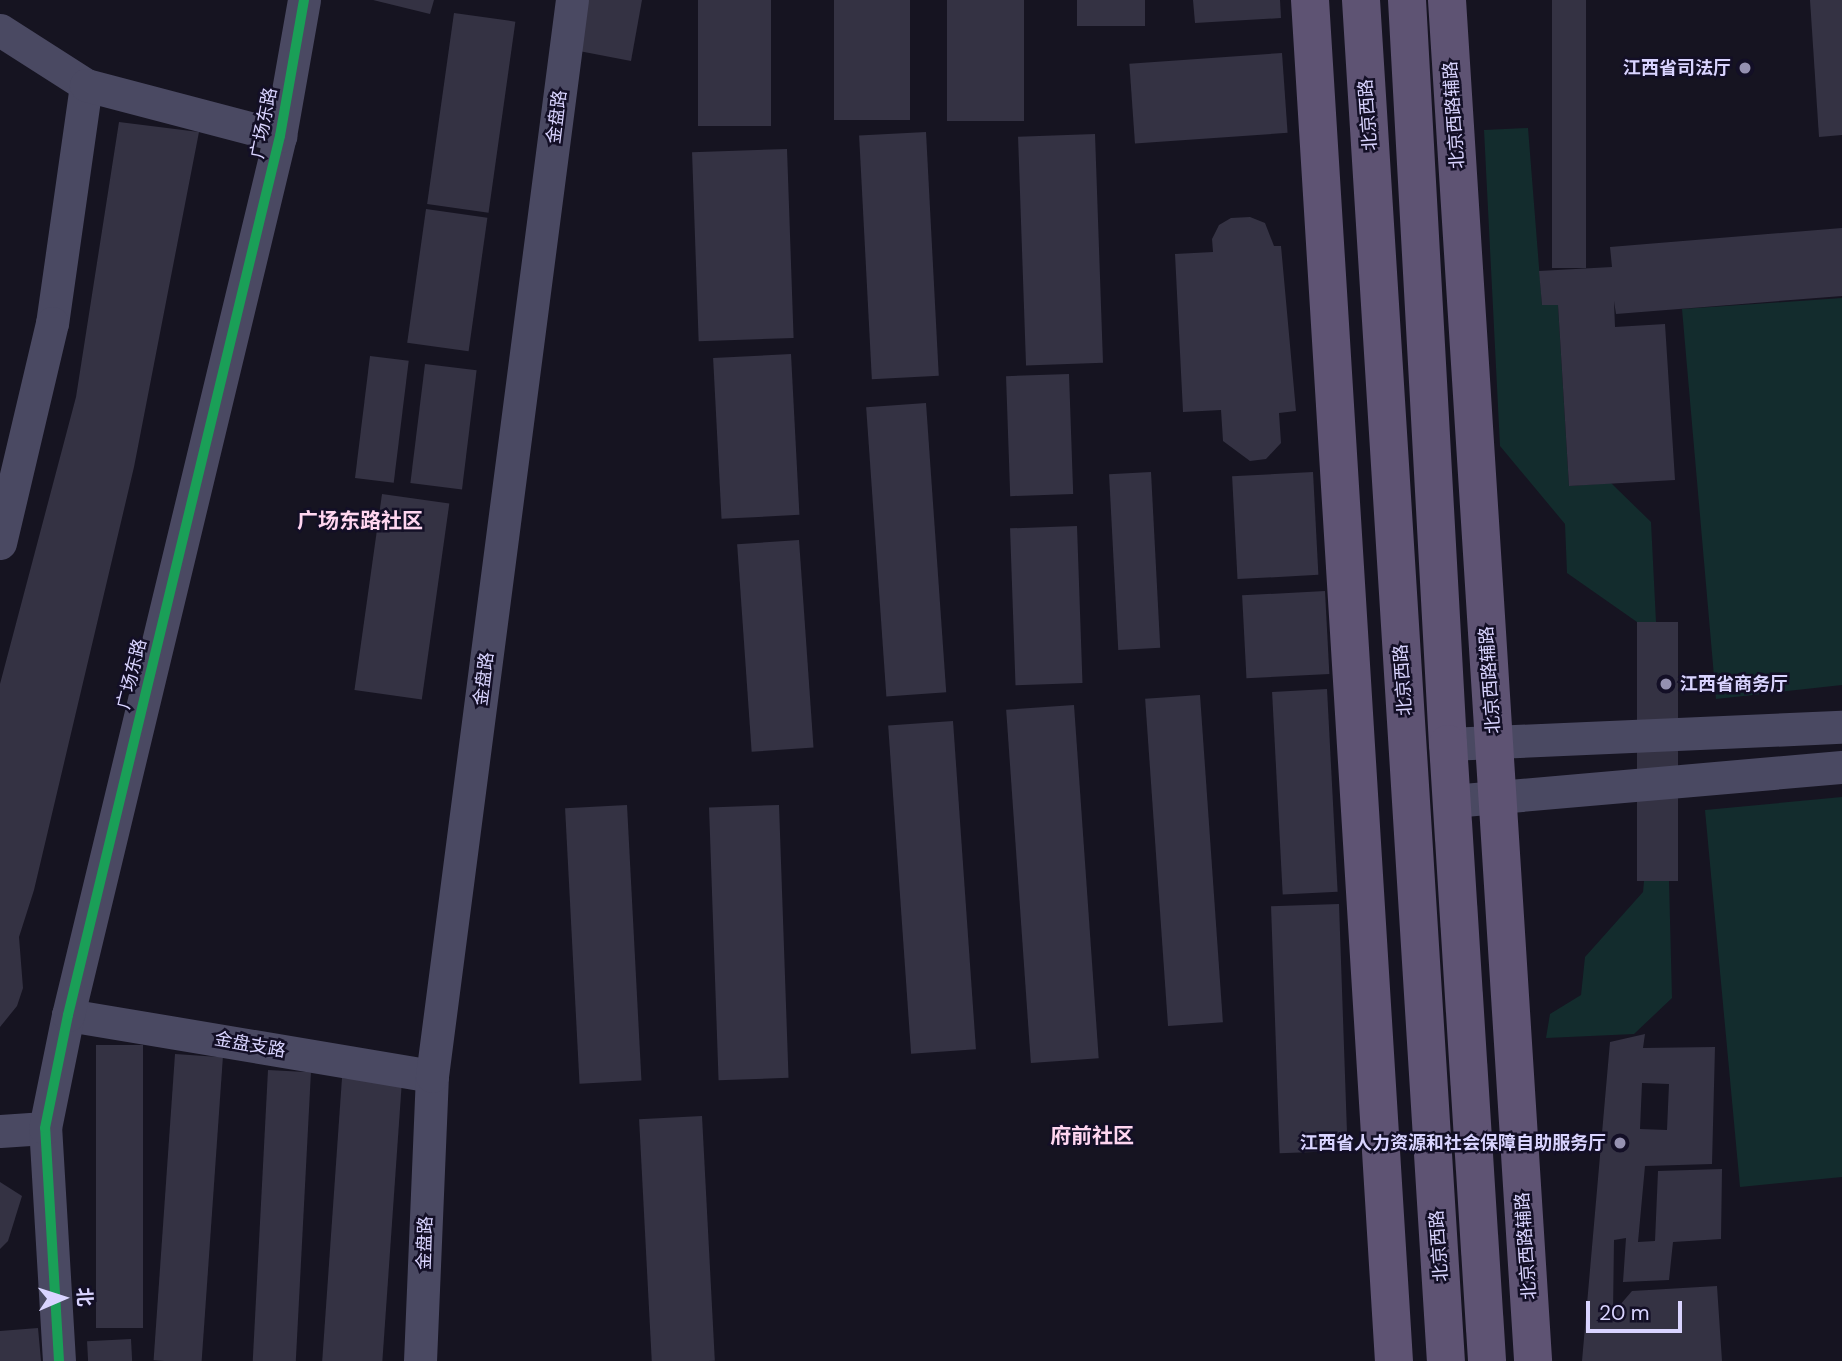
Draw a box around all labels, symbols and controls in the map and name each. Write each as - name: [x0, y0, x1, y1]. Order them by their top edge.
- place label: 江西省司法厅: [1623, 57, 1731, 79]
- street label: 北京西路辅路: [1439, 60, 1469, 170]
- marker: 江西省司法厅: [1737, 60, 1753, 76]
- street label: 北京西路: [1355, 78, 1381, 152]
- street label: 广场东路: [247, 86, 281, 160]
- street label: 金盘路: [543, 89, 571, 145]
- district label: 广场东路社区: [297, 508, 423, 534]
- street label: 北京西路辅路: [1475, 625, 1505, 735]
- street label: 广场东路: [113, 636, 151, 712]
- street label: 北京西路: [1390, 643, 1416, 717]
- street label: 金盘路: [470, 651, 498, 707]
- place label: 江西省商务厅: [1680, 673, 1788, 695]
- marker: 江西省商务厅: [1658, 676, 1674, 692]
- street label: 金盘支路: [213, 1028, 287, 1062]
- district label: 府前社区: [1050, 1123, 1134, 1149]
- place label: 江西省人力资源和社会保障自助服务厅: [1300, 1132, 1606, 1154]
- marker: 江西省人力资源和社会保障自助服务厅: [1612, 1135, 1628, 1151]
- street label: 北京西路辅路: [1511, 1191, 1541, 1301]
- street label: 北京西路: [1426, 1209, 1452, 1283]
- street label: 金盘路: [413, 1216, 437, 1270]
- north arrow: [28, 1263, 98, 1333]
- text: 北: [71, 1287, 97, 1307]
- scale bar: [1590, 1288, 1686, 1332]
- text: 20 m: [1599, 1299, 1650, 1327]

